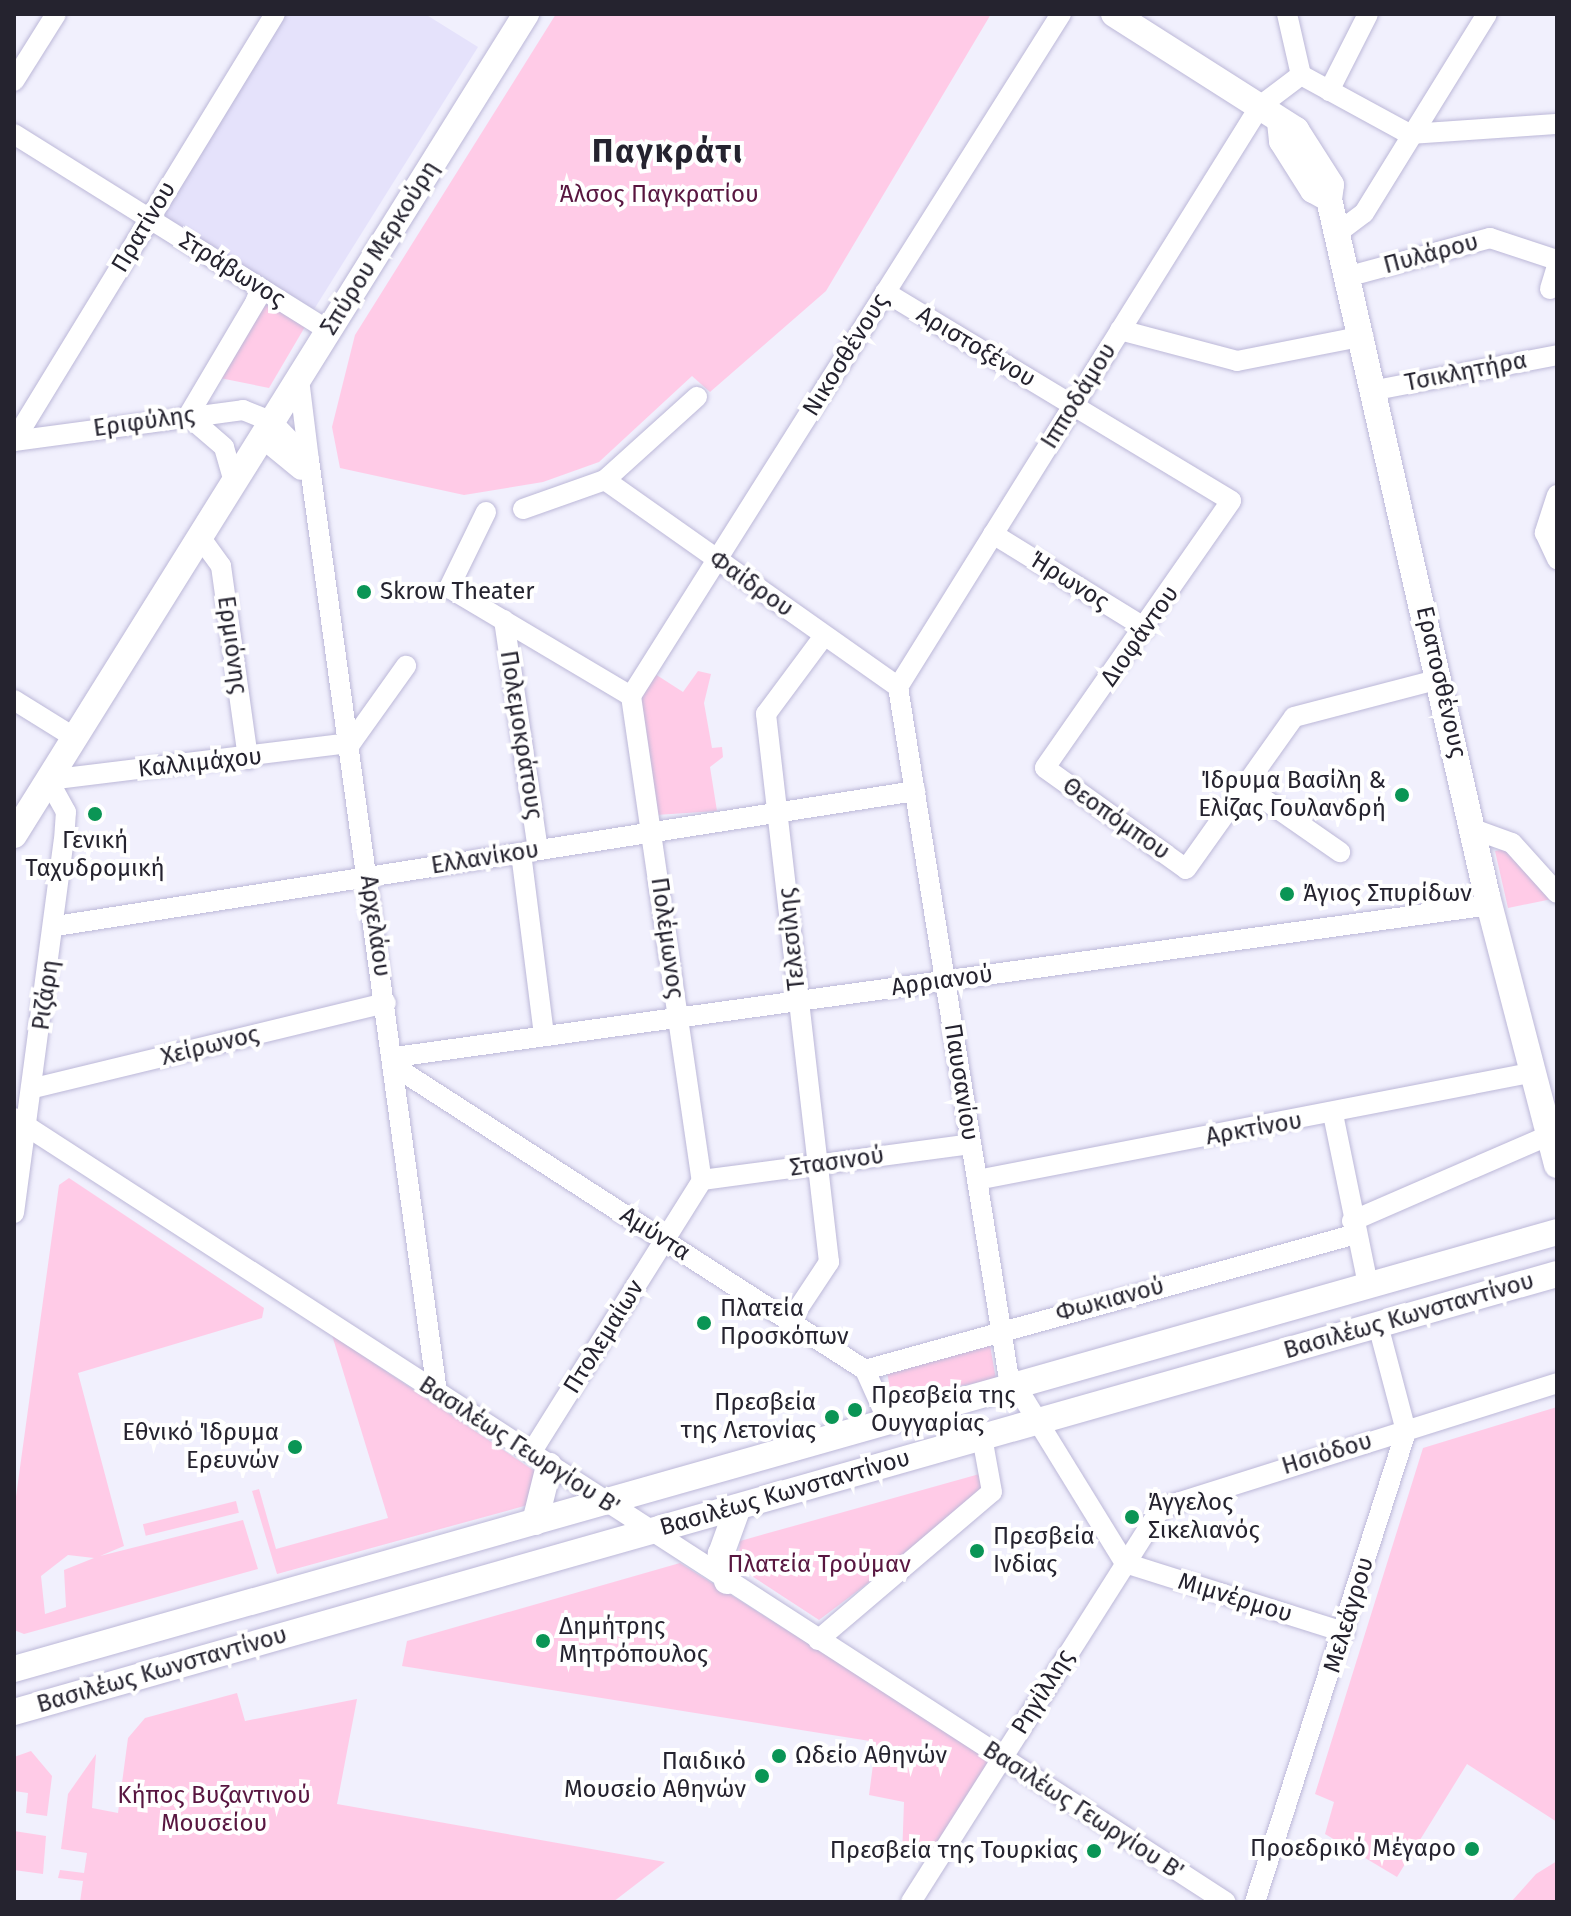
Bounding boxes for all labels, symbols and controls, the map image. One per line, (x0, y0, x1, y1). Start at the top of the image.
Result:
district label: Παγκράτι (592, 132, 744, 170)
street label: Σπύρου Μερκούρη (315, 156, 445, 340)
street label: Πρατίνου (106, 176, 182, 278)
park label: Άλσος Παγκρατίου (559, 181, 759, 209)
street label: Στράβωνος (174, 226, 290, 314)
street label: Πυλάρου (1380, 228, 1482, 280)
street label: Νικοσθένους (797, 288, 895, 422)
street label: Αριστοξένου (911, 300, 1041, 394)
street label: Ιπποδάμου (1035, 338, 1123, 454)
street label: Τσικλητήρα (1403, 346, 1529, 398)
street label: Εριφύλης (91, 401, 197, 443)
street label: Φαίδρου (703, 545, 799, 623)
street label: Ήρωνος (1024, 546, 1114, 616)
place label: Skrow Theater (380, 578, 535, 606)
street label: Διοφάντου (1095, 580, 1185, 692)
marker: Skrow Theater (355, 583, 373, 601)
street label: Ερμιόνης (211, 594, 253, 696)
street label: Ερατοσθένους (1410, 604, 1472, 760)
street label: Πολεμοκράτους (493, 649, 549, 821)
street label: Καλλιμάχου (137, 742, 263, 784)
place label: Ίδρυμα Βασίλη & Ελίζας Γουλανδρή (1198, 767, 1386, 823)
street label: Θεοπόμπου (1057, 772, 1175, 866)
marker: Ίδρυμα Βασίλη & Ελίζας Γουλανδρή (1393, 786, 1411, 804)
marker: Γενική Ταχυδρομική (86, 805, 104, 823)
place label: Γενική Ταχυδρομική (25, 827, 165, 883)
street label: Ελλανίκου (429, 835, 541, 881)
street label: Αρχελάου (354, 873, 396, 979)
street label: Πολέμωνος (644, 875, 690, 1001)
place label: Άγιος Σπυρίδων (1303, 880, 1472, 908)
marker: Άγιος Σπυρίδων (1278, 885, 1296, 903)
street label: Τελεσίλης (772, 886, 812, 992)
street label: Ριζάρη (27, 958, 65, 1032)
street label: Αρριανού (889, 960, 995, 1002)
street label: Χείρωνος (158, 1020, 262, 1072)
street label: Παυσανίου (938, 1021, 984, 1143)
street label: Αρκτίνου (1204, 1106, 1304, 1152)
street label: Στασινού (788, 1141, 886, 1183)
street label: Αμύντα (615, 1201, 695, 1267)
street label: Βασιλέως Κωνσταντίνου (1281, 1266, 1537, 1366)
street label: Φωκιανού (1053, 1272, 1167, 1328)
street label: Πτολεμαίων (558, 1275, 650, 1399)
place label: Πλατεία Προσκόπων (720, 1295, 849, 1351)
marker: Πλατεία Προσκόπων (695, 1314, 713, 1332)
street label: Βασιλέως Γεωργίου Β' (413, 1370, 625, 1522)
place label: Πρεσβεία της Ουγγαρίας (871, 1382, 1015, 1438)
place label: Πρεσβεία της Λετονίας (681, 1389, 816, 1445)
marker: Πρεσβεία της Ουγγαρίας (846, 1401, 864, 1419)
marker: Πρεσβεία της Λετονίας (823, 1408, 841, 1426)
place label: Εθνικό Ίδρυμα Ερευνών (122, 1419, 279, 1475)
street label: Ησιόδου (1278, 1427, 1376, 1481)
marker: Εθνικό Ίδρυμα Ερευνών (286, 1438, 304, 1456)
street label: Βασιλέως Κωνσταντίνου (657, 1443, 913, 1543)
place label: Άγγελος Σικελιανός (1148, 1489, 1260, 1545)
marker: Άγγελος Σικελιανός (1123, 1508, 1141, 1526)
place label: Πρεσβεία Ινδίας (993, 1523, 1095, 1579)
marker: Πρεσβεία Ινδίας (968, 1542, 986, 1560)
park label: Πλατεία Τρούμαν (727, 1551, 911, 1579)
street label: Μελεάγρου (1318, 1554, 1380, 1676)
street label: Μιμνέρμου (1174, 1567, 1296, 1629)
place label: Δημήτρης Μητρόπουλος (559, 1613, 708, 1669)
street label: Βασιλέως Κωνσταντίνου (34, 1620, 290, 1720)
marker: Δημήτρης Μητρόπουλος (534, 1632, 552, 1650)
street label: Ρηγίλλης (1006, 1644, 1080, 1740)
street label: Βασιλέως Γεωργίου Β' (977, 1735, 1189, 1887)
place label: Ωδείο Αθηνών (795, 1742, 947, 1770)
marker: Ωδείο Αθηνών (770, 1747, 788, 1765)
place label: Παιδικό Μουσείο Αθηνών (564, 1748, 746, 1804)
marker: Παιδικό Μουσείο Αθηνών (753, 1767, 771, 1785)
park label: Κήπος Βυζαντινού Μουσείου (117, 1782, 311, 1838)
place label: Προεδρικό Μέγαρο (1250, 1835, 1456, 1863)
place label: Πρεσβεία της Τουρκίας (830, 1837, 1078, 1865)
marker: Προεδρικό Μέγαρο (1463, 1840, 1481, 1858)
marker: Πρεσβεία της Τουρκίας (1085, 1842, 1103, 1860)

